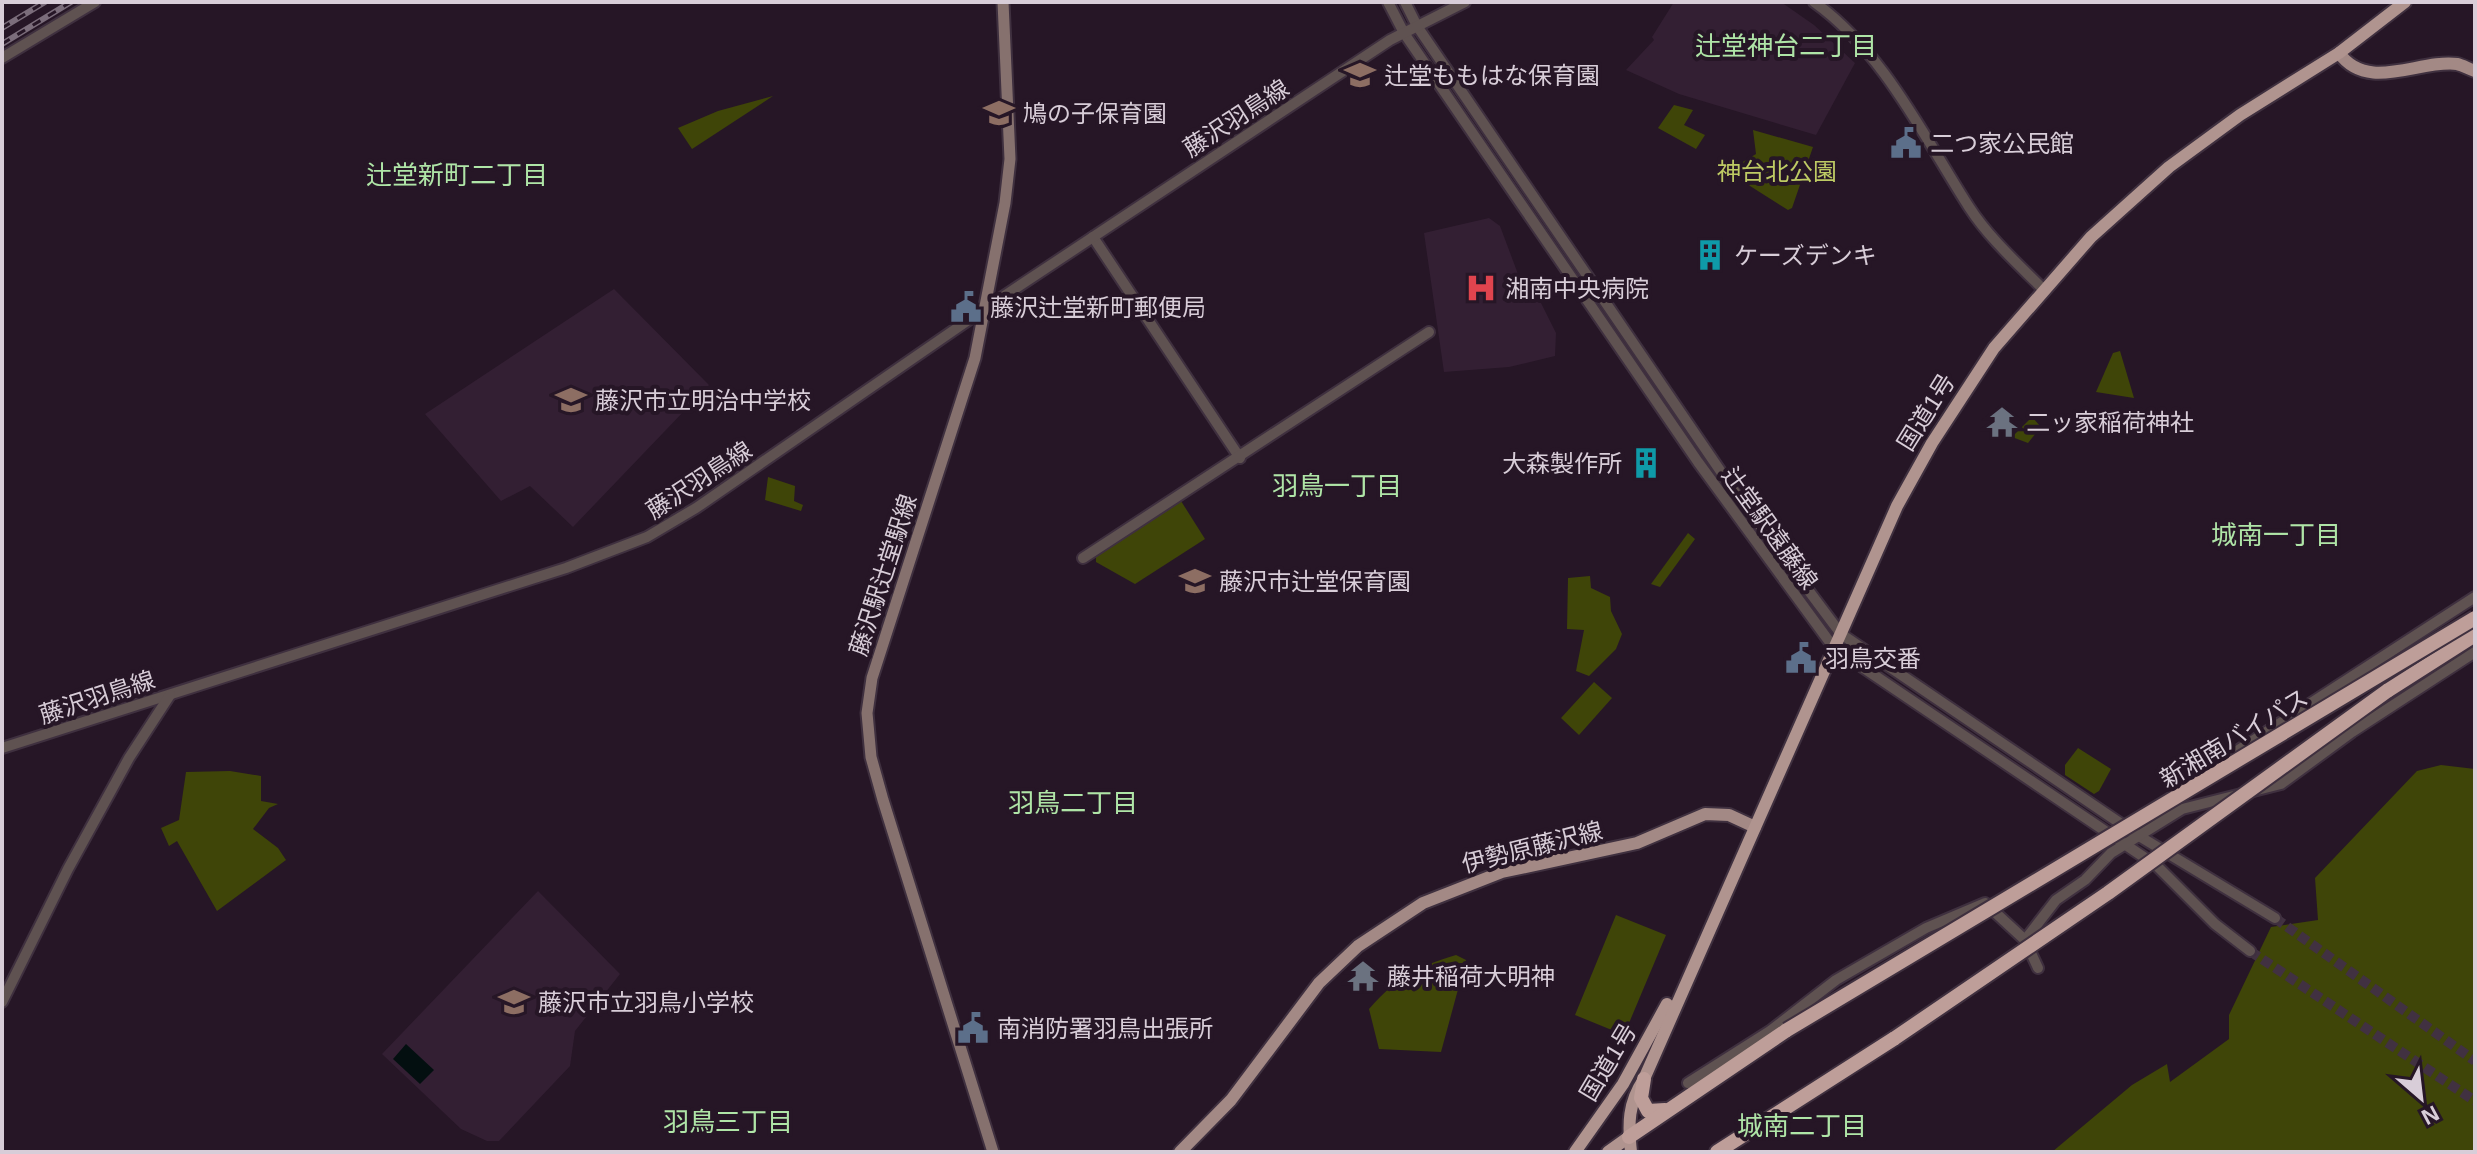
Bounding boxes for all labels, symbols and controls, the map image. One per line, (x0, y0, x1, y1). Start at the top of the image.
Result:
district label: 辻堂神台二丁目 (1695, 31, 1877, 61)
school or university icon: 辻堂ももはな保育園 (1343, 58, 1377, 92)
place label: 辻堂ももはな保育園 (1384, 62, 1600, 89)
street label: 藤沢羽鳥線 (1178, 74, 1294, 162)
school or university icon: 鳩の子保育園 (982, 96, 1016, 130)
place label: 鳩の子保育園 (1023, 100, 1167, 127)
public building icon: 二つ家公民館 (1889, 126, 1923, 160)
place label: 二つ家公民館 (1930, 130, 2074, 157)
park label: 神台北公園 (1717, 158, 1837, 185)
district label: 辻堂新町二丁目 (366, 160, 548, 190)
building icon: ケーズデンキ (1693, 238, 1727, 272)
place label: ケーズデンキ (1734, 242, 1877, 269)
hospital icon: 湘南中央病院 (1464, 271, 1498, 305)
place label: 湘南中央病院 (1505, 275, 1649, 302)
public building icon: 藤沢辻堂新町郵便局 (949, 290, 983, 324)
place label: 藤沢辻堂新町郵便局 (990, 294, 1206, 321)
street label: 国道1号 (1892, 369, 1960, 455)
school or university icon: 藤沢市立明治中学校 (554, 383, 588, 417)
place label: 藤沢市立明治中学校 (595, 387, 811, 414)
temple icon: 二ッ家稲荷神社 (1985, 405, 2019, 439)
place label: 二ッ家稲荷神社 (2026, 409, 2194, 436)
street label: 藤沢羽鳥線 (641, 436, 757, 524)
building icon: 大森製作所 (1629, 446, 1663, 480)
place label: 大森製作所 (1502, 450, 1622, 477)
street label: 辻堂駅遠藤線 (1717, 462, 1823, 594)
district label: 羽鳥一丁目 (1272, 471, 1402, 501)
street label: 藤沢駅辻堂駅線 (844, 491, 922, 659)
district label: 城南一丁目 (2211, 520, 2341, 550)
school or university icon: 藤沢市辻堂保育園 (1178, 564, 1212, 598)
place label: 藤沢市辻堂保育園 (1219, 568, 1411, 595)
public building icon: 羽鳥交番 (1784, 641, 1818, 675)
place label: 羽鳥交番 (1825, 645, 1921, 672)
street label: 藤沢羽鳥線 (36, 666, 158, 728)
street label: 新湘南バイパス (2155, 683, 2313, 793)
district label: 羽鳥二丁目 (1008, 788, 1138, 818)
street label: 伊勢原藤沢線 (1459, 816, 1605, 878)
temple icon: 藤井稲荷大明神 (1346, 959, 1380, 993)
place label: 藤井稲荷大明神 (1387, 963, 1555, 990)
school or university icon: 藤沢市立羽鳥小学校 (497, 985, 531, 1019)
place label: 藤沢市立羽鳥小学校 (538, 989, 754, 1016)
public building icon: 南消防署羽鳥出張所 (956, 1011, 990, 1045)
place label: 南消防署羽鳥出張所 (997, 1015, 1213, 1042)
street label: 国道1号 (1574, 1018, 1642, 1106)
north arrow (2381, 1058, 2461, 1138)
text: N (2417, 1100, 2443, 1130)
district label: 羽鳥三丁目 (663, 1107, 793, 1137)
district label: 城南二丁目 (1737, 1111, 1867, 1141)

